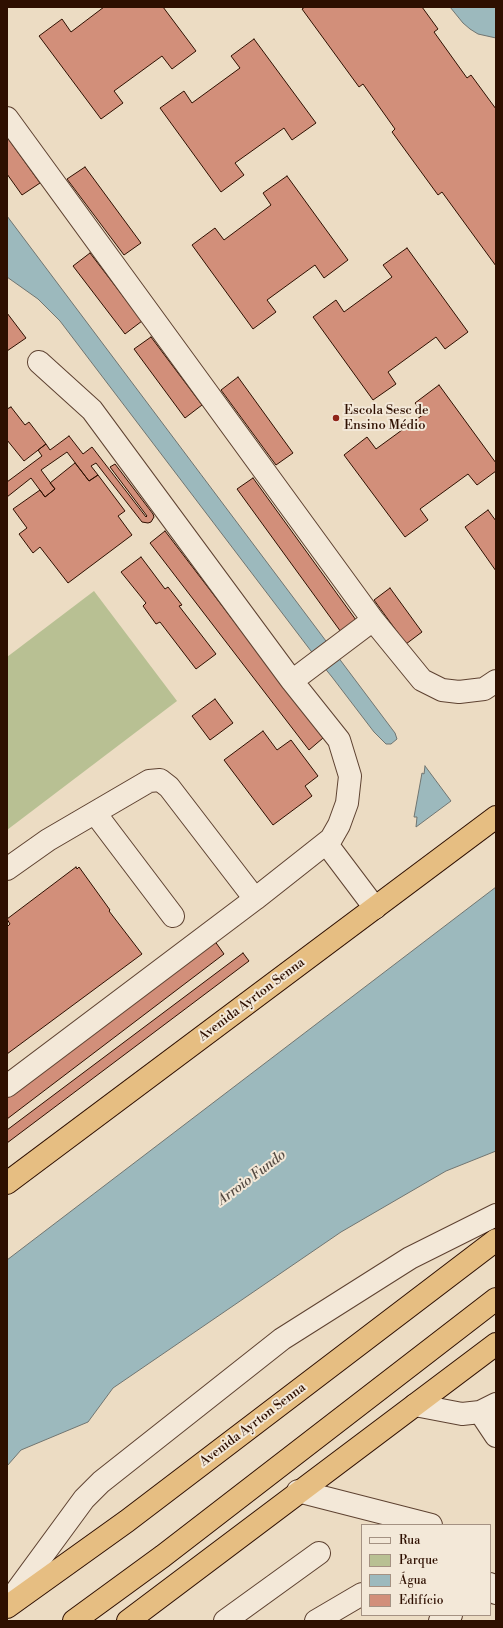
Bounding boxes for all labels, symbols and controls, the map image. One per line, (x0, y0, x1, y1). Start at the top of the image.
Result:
place label: Escola Sesc de Ensino Médio (344, 403, 429, 434)
marker: Escola Sesc de Ensino Médio (331, 413, 341, 423)
street label: Avenida Ayrton Senna (196, 955, 308, 1045)
water label: Arroio Fundo (215, 1147, 289, 1209)
street label: Avenida Ayrton Senna (197, 1380, 309, 1470)
legend (361, 1524, 491, 1616)
text: Rua (399, 1533, 420, 1548)
text: Parque (399, 1553, 438, 1568)
text: Água (399, 1573, 427, 1588)
text: Edifício (399, 1593, 443, 1608)

